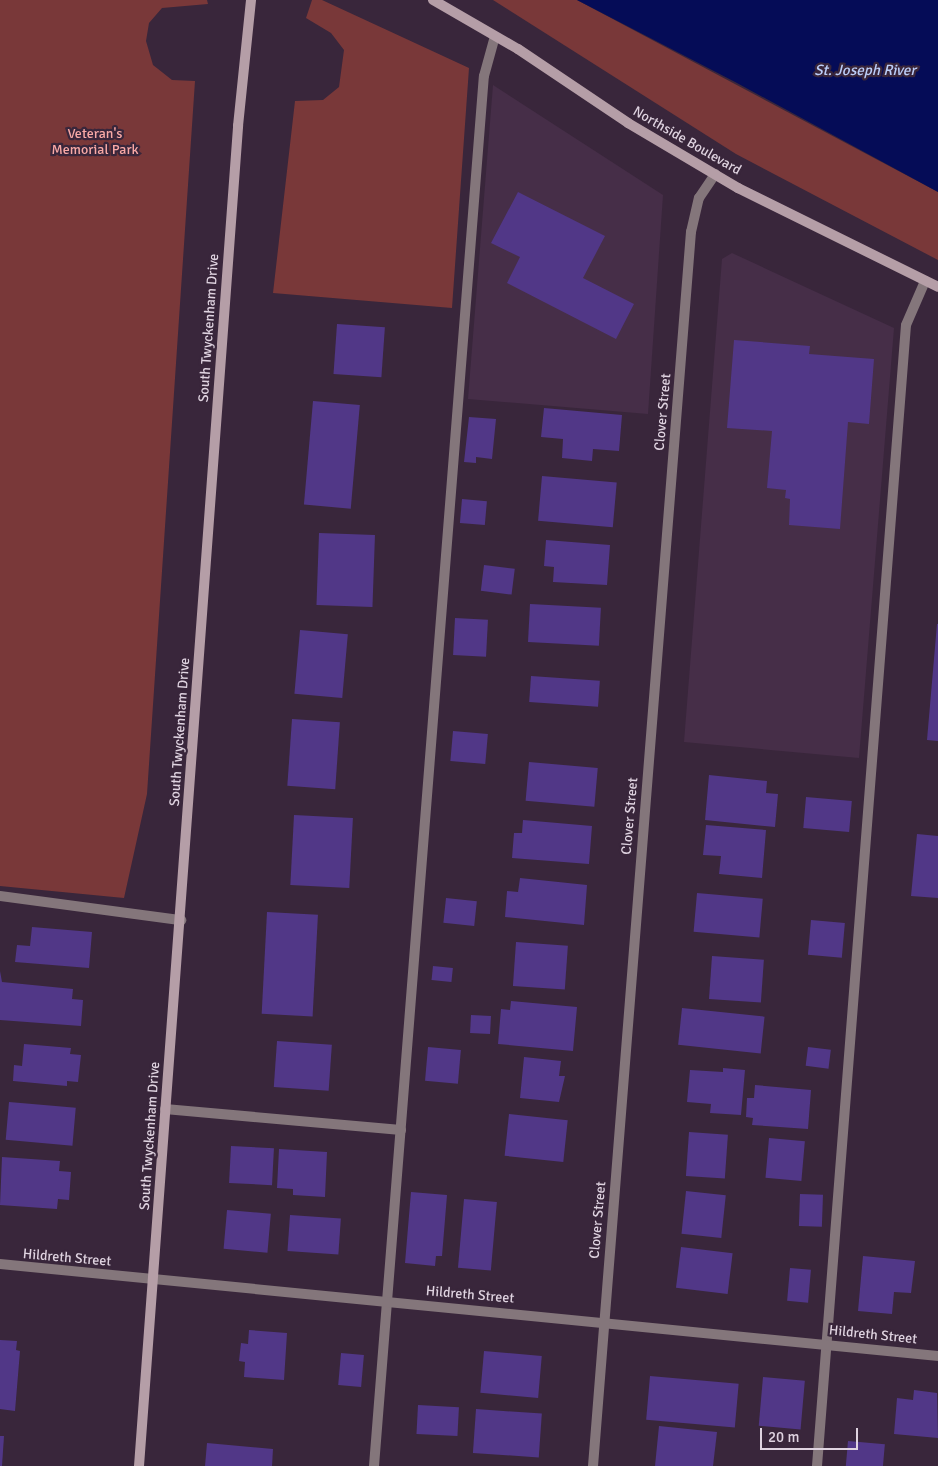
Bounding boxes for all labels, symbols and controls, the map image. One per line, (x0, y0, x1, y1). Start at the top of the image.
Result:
water label: St. Joseph River (814, 62, 916, 80)
street label: Northside Boulevard (630, 103, 744, 179)
park label: Veteran's Memorial Park (51, 126, 139, 158)
street label: South Twyckenham Drive (195, 253, 223, 403)
street label: Clover Street (651, 373, 675, 451)
street label: South Twyckenham Drive (166, 657, 194, 807)
street label: Clover Street (618, 777, 642, 855)
street label: South Twyckenham Drive (136, 1061, 164, 1211)
street label: Clover Street (586, 1181, 610, 1259)
street label: Hildreth Street (22, 1246, 112, 1270)
street label: Hildreth Street (425, 1283, 515, 1307)
street label: Hildreth Street (828, 1322, 918, 1348)
scale bar (763, 1418, 860, 1450)
text: 20 m (768, 1428, 799, 1446)

